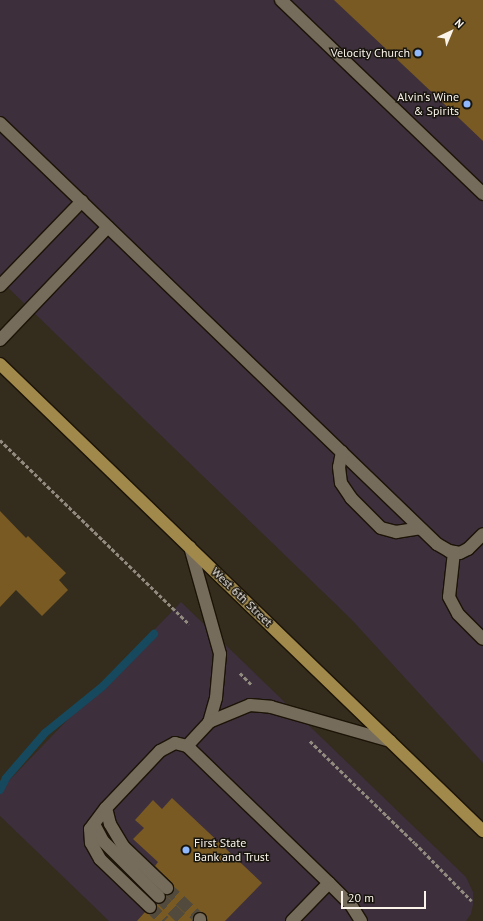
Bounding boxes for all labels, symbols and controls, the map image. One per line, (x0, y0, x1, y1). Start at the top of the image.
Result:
north arrow (431, 12, 471, 52)
text: N (452, 16, 467, 31)
place label: Velocity Church (330, 46, 410, 60)
marker: Velocity Church (413, 48, 423, 58)
place label: Alvin's Wine & Spirits (397, 90, 459, 118)
marker: Alvin's Wine & Spirits (462, 99, 472, 109)
street label: West 6th Street (209, 564, 275, 630)
place label: First State Bank and Trust (194, 836, 270, 864)
marker: First State Bank and Trust (181, 845, 191, 855)
scale bar (343, 883, 428, 909)
text: 20 m (348, 890, 374, 905)

